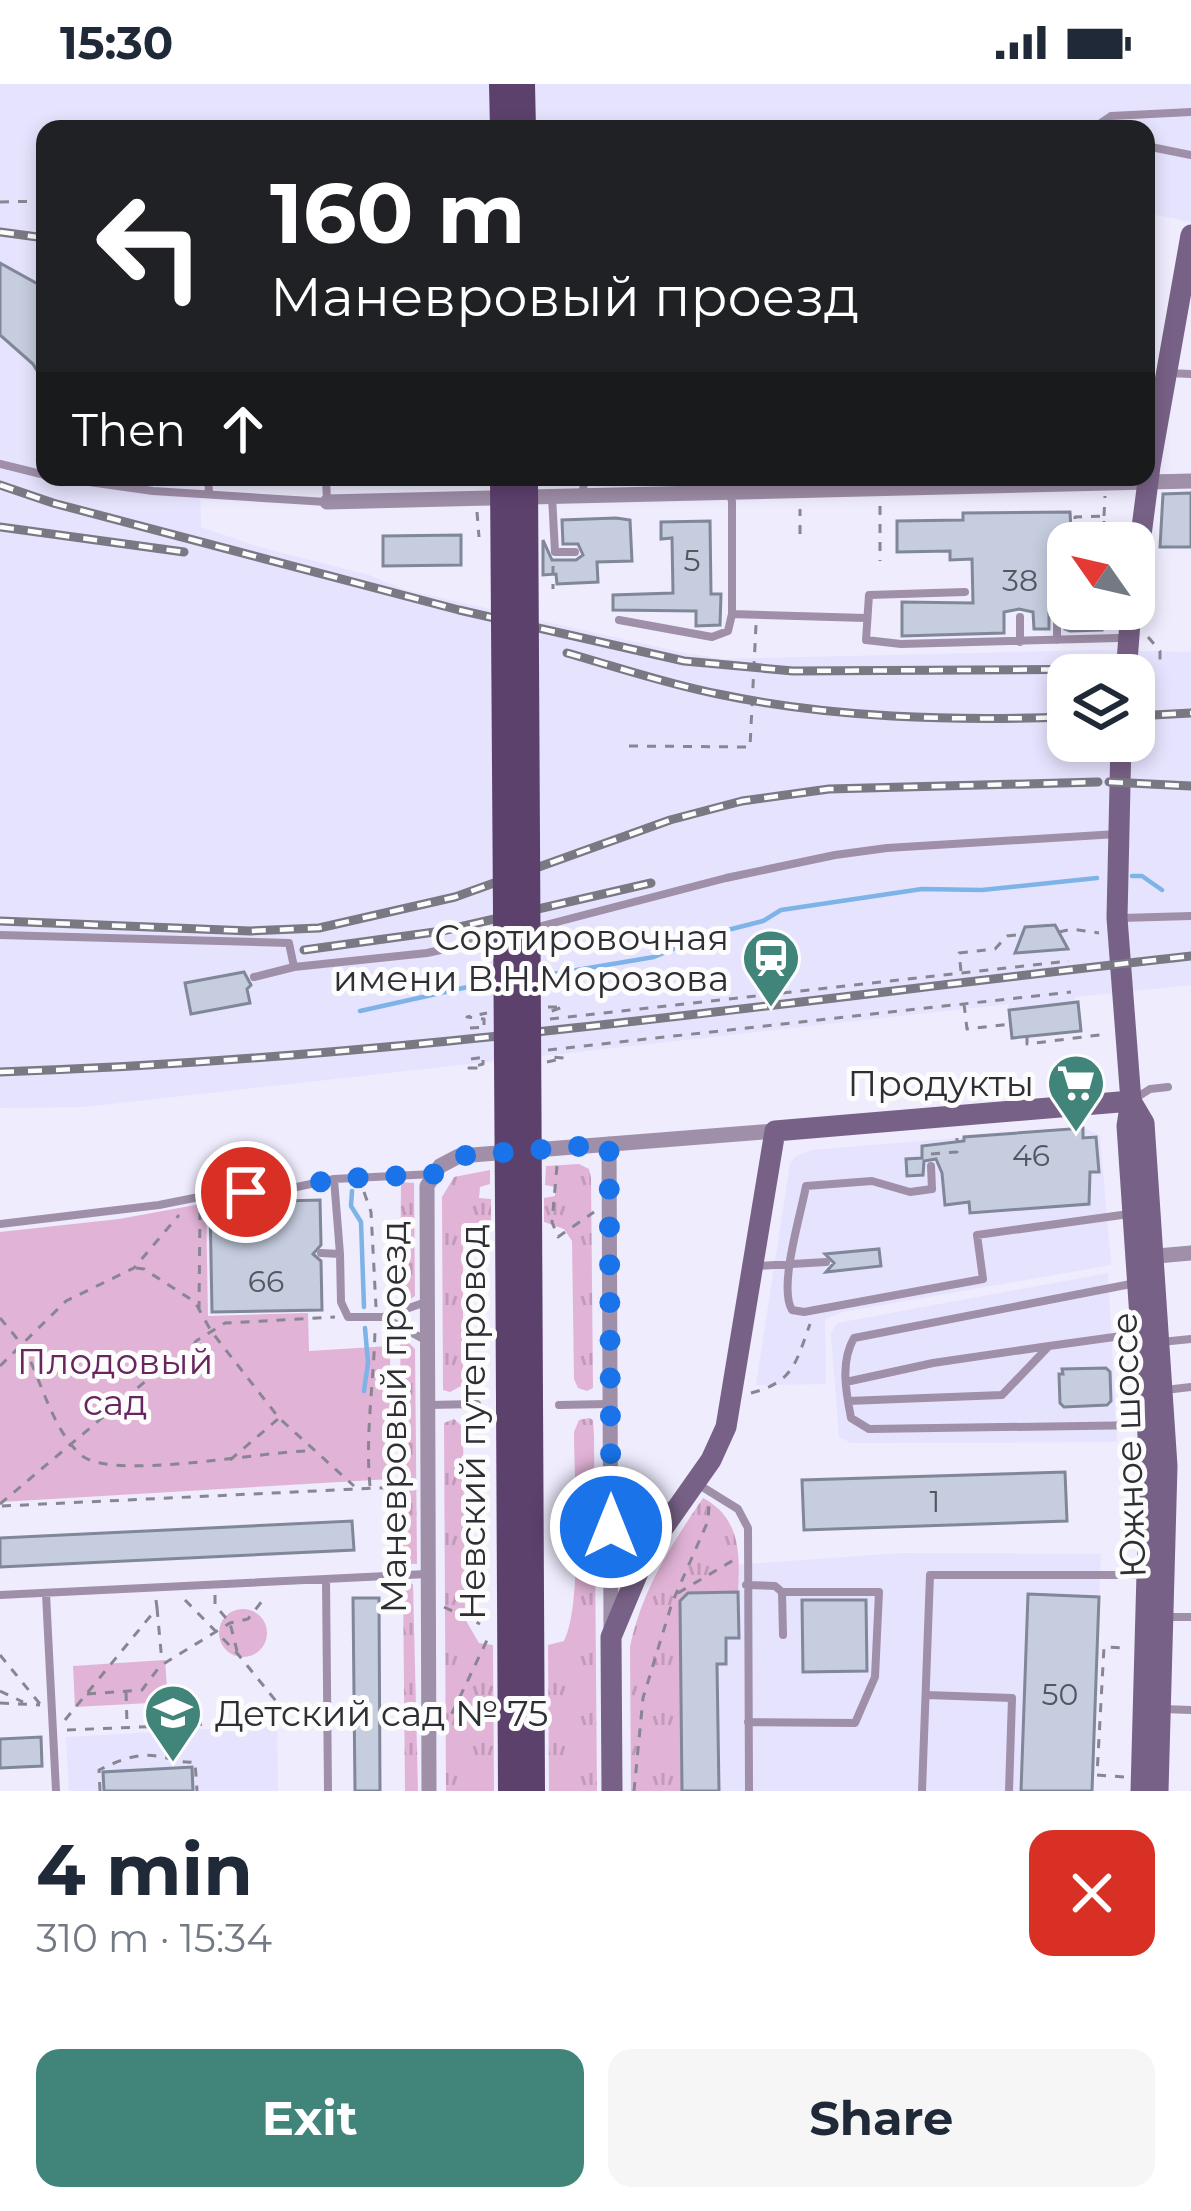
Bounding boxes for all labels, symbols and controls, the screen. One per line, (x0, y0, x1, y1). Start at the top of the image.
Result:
text: 15:30 (60, 15, 173, 70)
text: 160 m (270, 162, 525, 264)
icon: left (72, 168, 228, 324)
text: Маневровый проезд (270, 264, 859, 330)
icon: ahead (210, 396, 276, 462)
text: Then (72, 402, 186, 457)
north arrow (1047, 522, 1155, 630)
map controls (1047, 522, 1155, 762)
house number: 5 (684, 542, 700, 579)
house number: 38 (1002, 562, 1038, 599)
button: layers (1047, 654, 1155, 762)
place label: Сортировочная имени В.Н.Морозова (333, 915, 729, 1000)
station icon: Сортировочная имени В.Н.Морозова (740, 927, 802, 1009)
supermarket icon: Продукты (1045, 1052, 1107, 1134)
place label: Продукты (847, 1061, 1034, 1105)
house number: 46 (1012, 1137, 1050, 1174)
pin (195, 1141, 297, 1243)
icon: arrive (213, 1159, 279, 1225)
street label: Маневровый проезд (371, 1221, 415, 1613)
street label: Невский путепровод (450, 1224, 494, 1620)
house number: 66 (248, 1263, 284, 1300)
street label: Южное шоссе (1101, 1311, 1155, 1579)
park label: Плодовый сад (17, 1339, 213, 1424)
position arrow (548, 1464, 674, 1590)
house number: 1 (930, 1483, 940, 1520)
house number: 50 (1042, 1676, 1078, 1713)
school or university icon: Детский сад № 75 (142, 1682, 204, 1764)
place label: Детский сад № 75 (215, 1691, 548, 1735)
text: 4 min (36, 1825, 253, 1913)
button: close (1029, 1830, 1155, 1956)
text: 310 m · 15:34 (36, 1914, 272, 1962)
button: Exit (36, 2049, 584, 2187)
button: Share (608, 2049, 1155, 2187)

